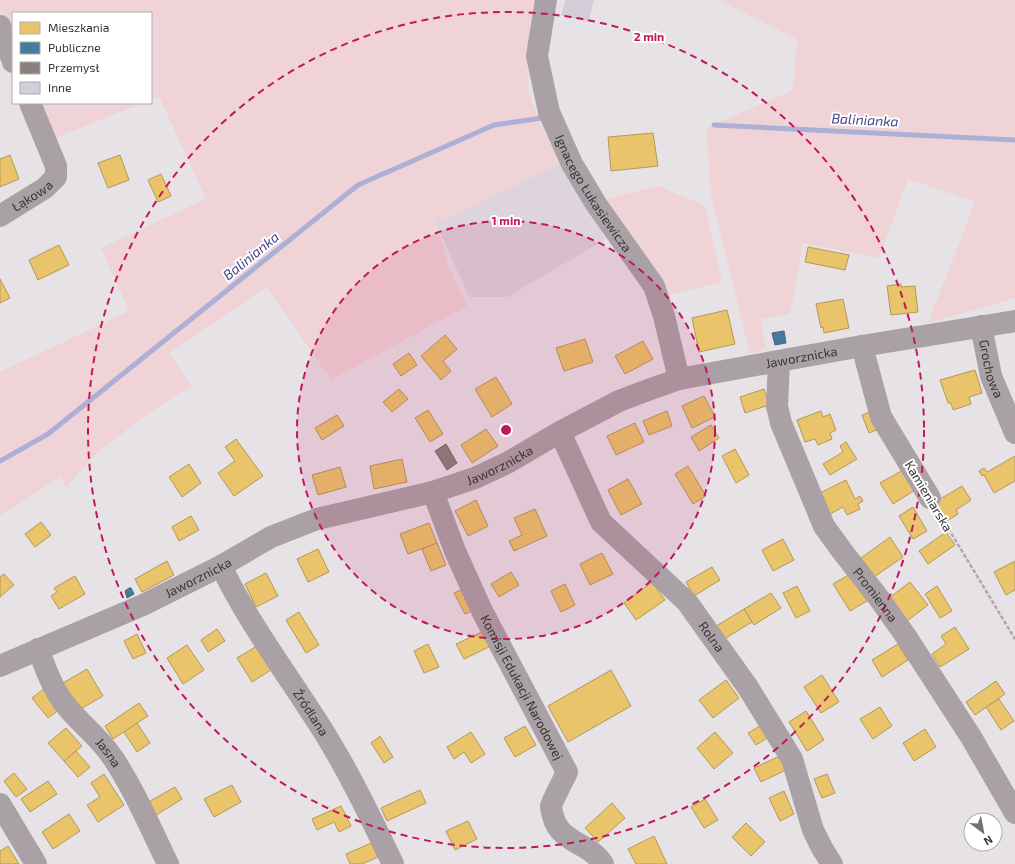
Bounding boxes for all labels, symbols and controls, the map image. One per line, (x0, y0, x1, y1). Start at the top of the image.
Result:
legend (12, 12, 152, 104)
text: Mieszkania (48, 20, 109, 34)
text: 2 min (634, 29, 664, 43)
text: Publiczne (48, 40, 101, 54)
text: Przemysł (48, 60, 99, 74)
text: Inne (48, 80, 72, 94)
water label: Balinianka (831, 109, 899, 130)
street label: Ignacego Łukasiewicza (552, 132, 635, 255)
street label: Łąkowa (9, 177, 56, 215)
text: 1 min (492, 213, 520, 227)
water label: Balinianka (219, 228, 282, 283)
street label: Grochowa (976, 338, 1007, 400)
street label: Jaworznicka (764, 343, 839, 371)
centre of rings (499, 423, 513, 437)
street label: Jaworznicka (464, 442, 536, 488)
street label: Kamieniarska (902, 458, 956, 534)
street label: Jaworznicka (162, 554, 234, 601)
street label: Promienna (850, 564, 901, 625)
street label: Komisji Edukacji Narodowej (477, 612, 567, 762)
street label: Rolna (695, 618, 728, 655)
street label: Źródlana (290, 685, 332, 739)
street label: Jasna (93, 734, 125, 770)
north arrow (963, 812, 1003, 852)
text: N (982, 833, 995, 849)

